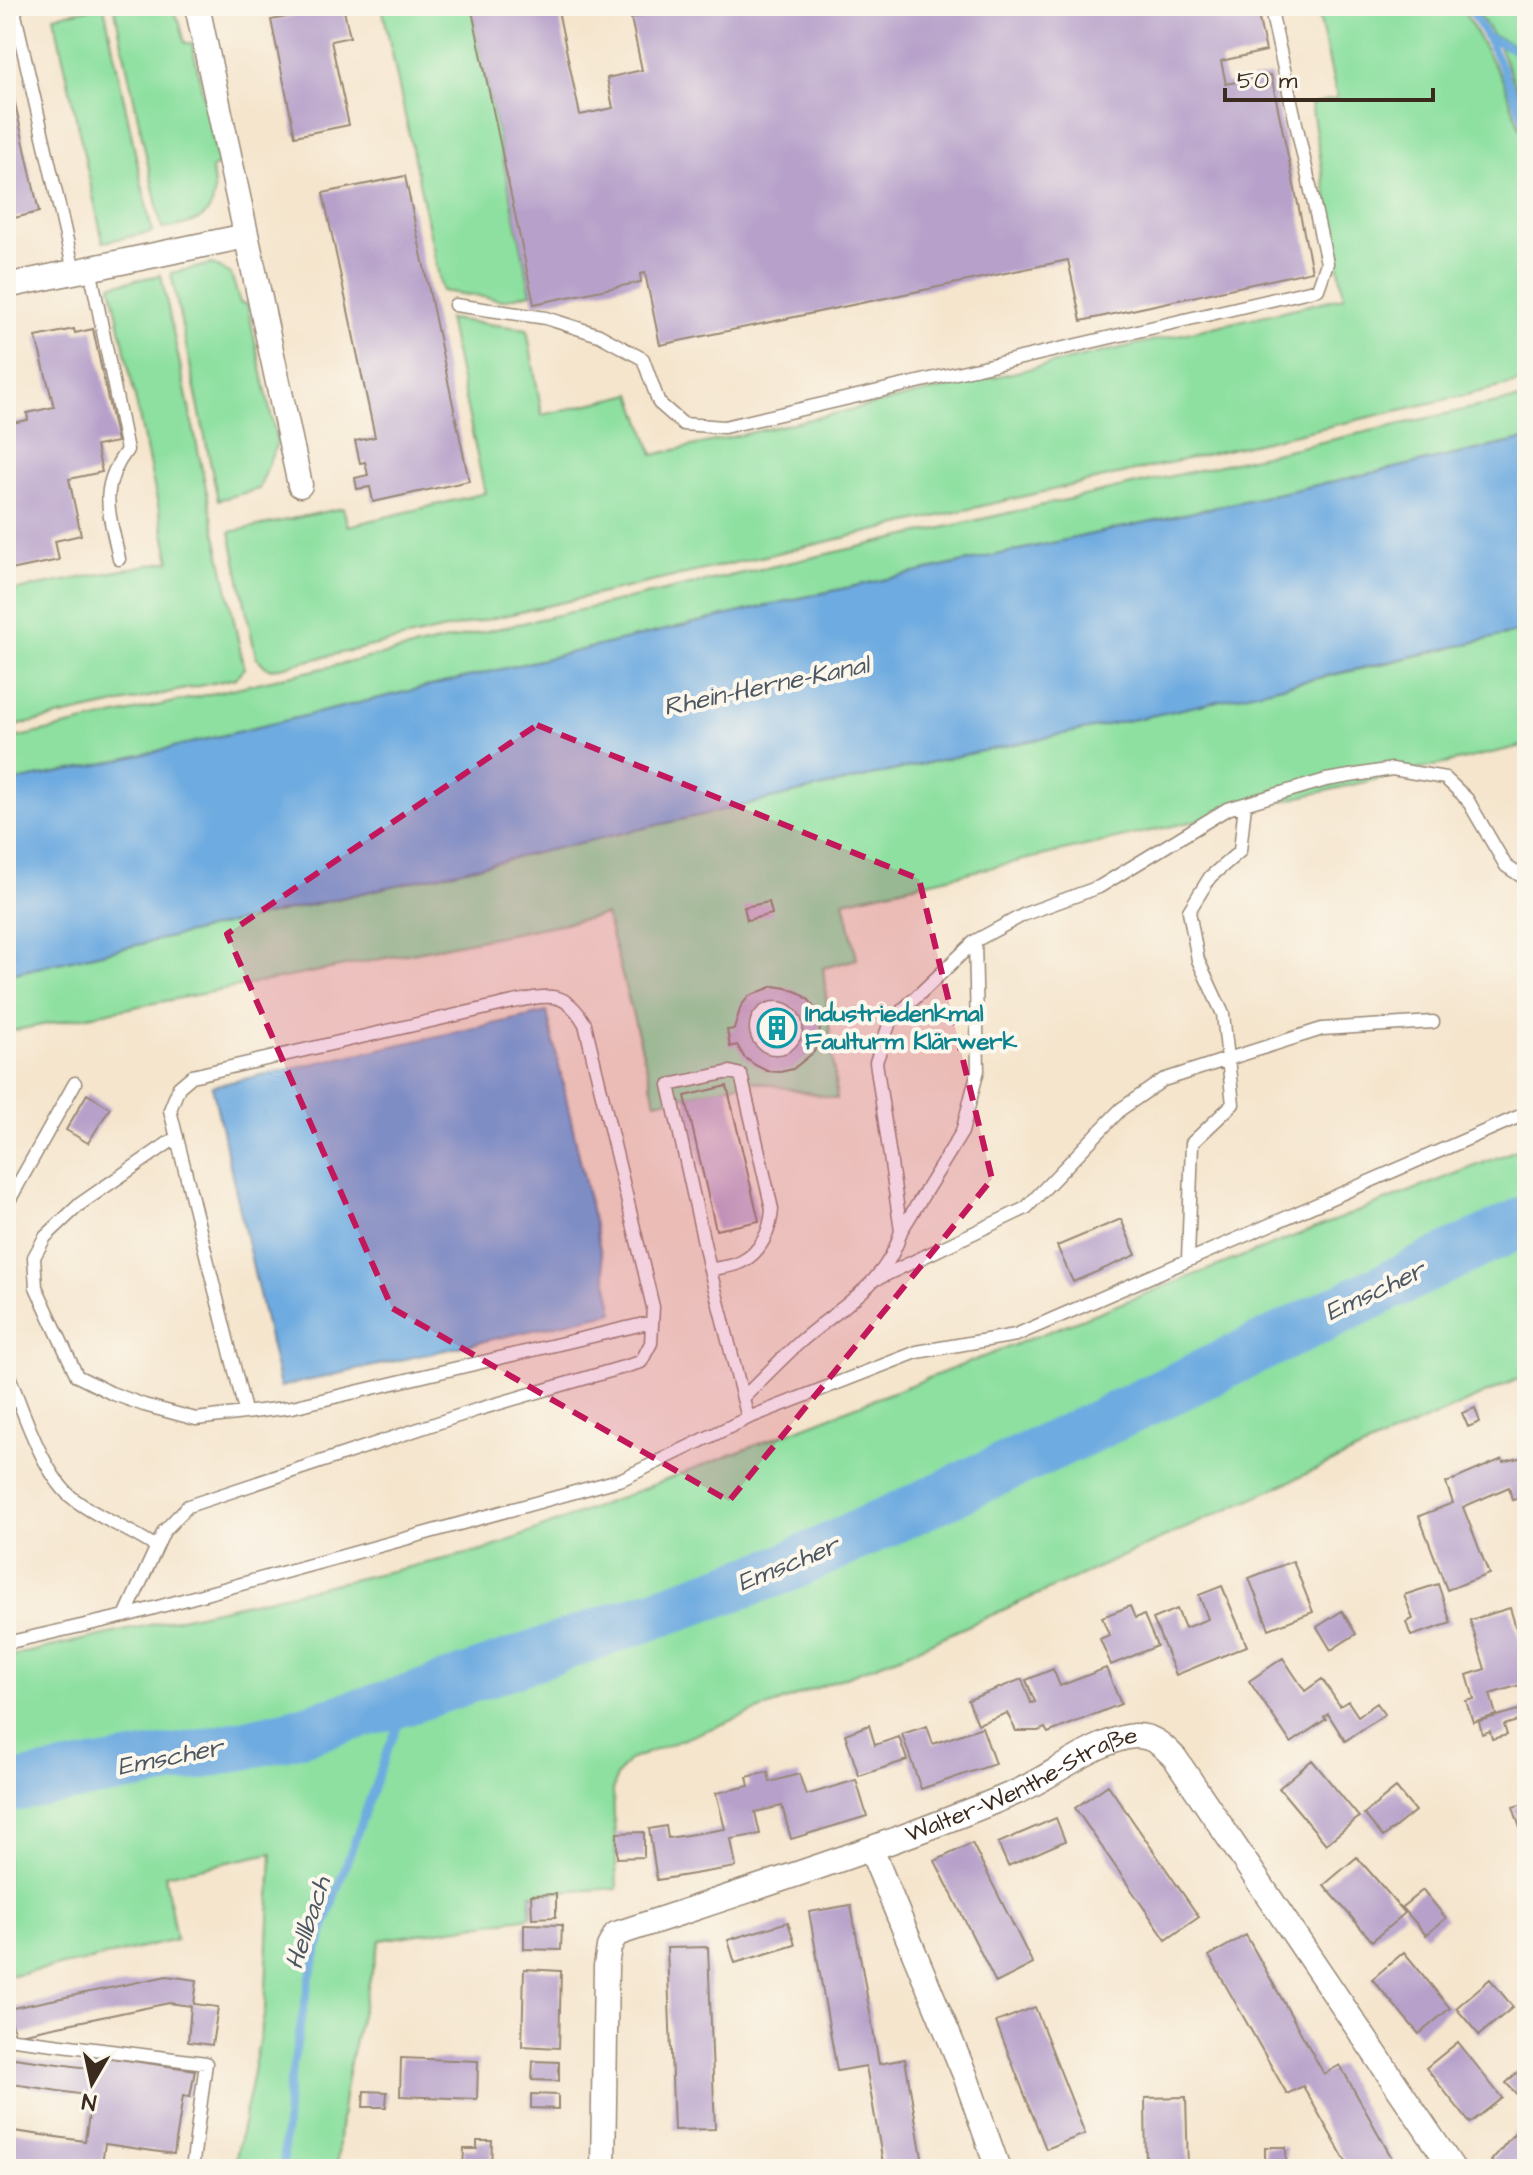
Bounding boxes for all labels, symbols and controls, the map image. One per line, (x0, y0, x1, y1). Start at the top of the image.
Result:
scale bar (1225, 52, 1433, 102)
text: 50 m (1237, 64, 1298, 98)
water label: Rhein-Herne-Kanal (660, 646, 875, 725)
place label: Industriedenkmal Faulturm Klärwerk (805, 997, 1018, 1059)
building icon: Industriedenkmal Faulturm Klärwerk (756, 1007, 798, 1049)
water label: Emscher (1319, 1251, 1433, 1330)
water label: Emscher (732, 1526, 847, 1601)
street label: Walter-Wenthe-Straße (901, 1719, 1140, 1851)
water label: Emscher (114, 1729, 228, 1785)
water label: Hellbach (276, 1871, 340, 1974)
north arrow (52, 2043, 132, 2123)
text: N (80, 2085, 98, 2118)

